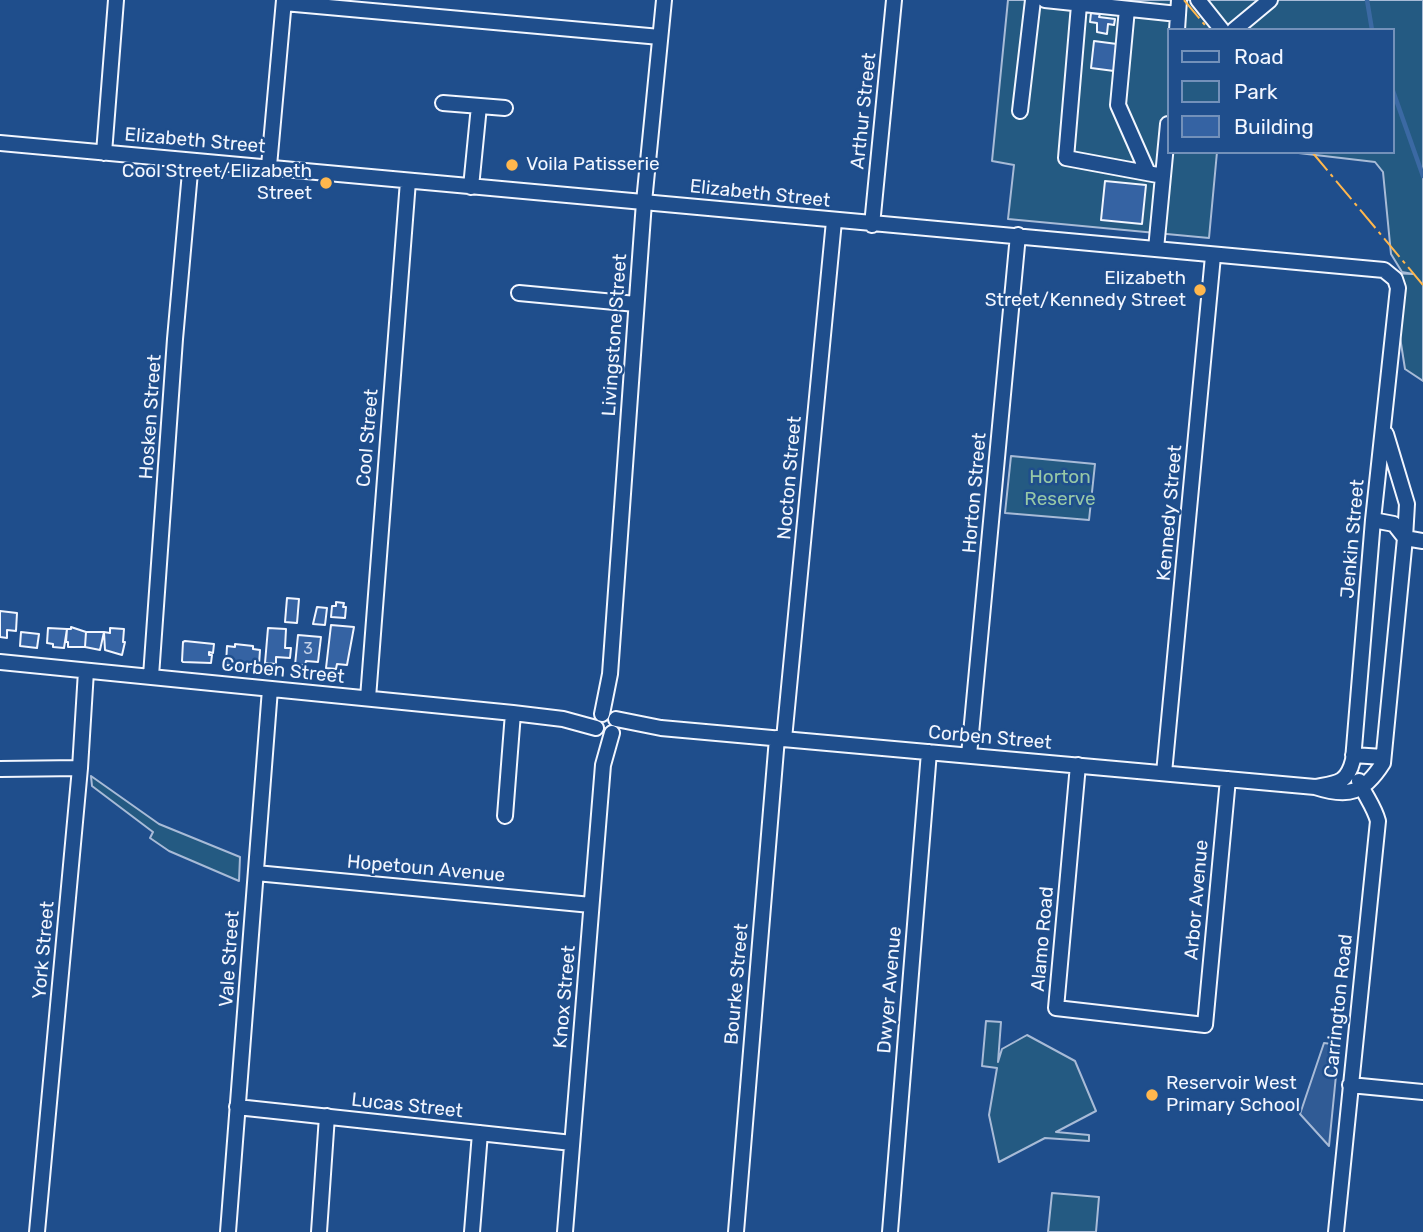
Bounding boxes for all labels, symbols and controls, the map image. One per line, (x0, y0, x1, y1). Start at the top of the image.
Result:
legend (1168, 28, 1395, 154)
text: Road (1234, 44, 1284, 69)
street label: Arthur Street (847, 52, 881, 170)
text: Park (1234, 79, 1278, 104)
text: Building (1234, 114, 1314, 139)
street label: Elizabeth Street (124, 123, 266, 159)
place label: Voila Patisserie (526, 154, 660, 176)
marker: Voila Patisserie (504, 157, 520, 173)
place label: Cool Street/Elizabeth Street (122, 161, 312, 205)
marker: Cool Street/Elizabeth Street (318, 175, 334, 191)
street label: Elizabeth Street (689, 175, 831, 213)
street label: Livingstone Street (598, 253, 632, 417)
place label: Elizabeth Street/Kennedy Street (985, 268, 1186, 312)
marker: Elizabeth Street/Kennedy Street (1192, 282, 1208, 298)
street label: Hosken Street (135, 354, 167, 480)
street label: Cool Street (352, 388, 384, 488)
street label: Nocton Street (773, 415, 807, 541)
street label: Horton Street (958, 432, 992, 554)
street label: Kennedy Street (1153, 444, 1187, 582)
park label: Horton Reserve (1024, 467, 1096, 511)
street label: Jenkin Street (1336, 478, 1370, 600)
house number: 3 (303, 639, 313, 659)
street label: Corben Street (220, 653, 346, 689)
street label: Corben Street (927, 721, 1053, 755)
street label: Arbor Avenue (1180, 839, 1214, 961)
street label: Hopetoun Avenue (346, 851, 506, 887)
street label: Alamo Road (1027, 886, 1059, 992)
street label: York Street (28, 900, 60, 1000)
street label: Vale Street (215, 910, 245, 1008)
street label: Bourke Street (720, 922, 754, 1046)
street label: Dwyer Avenue (873, 925, 907, 1055)
street label: Carrington Road (1320, 933, 1358, 1079)
street label: Knox Street (549, 944, 581, 1050)
place label: Reservoir West Primary School (1166, 1073, 1300, 1117)
marker: Reservoir West Primary School (1144, 1087, 1160, 1103)
street label: Lucas Street (350, 1089, 464, 1123)

